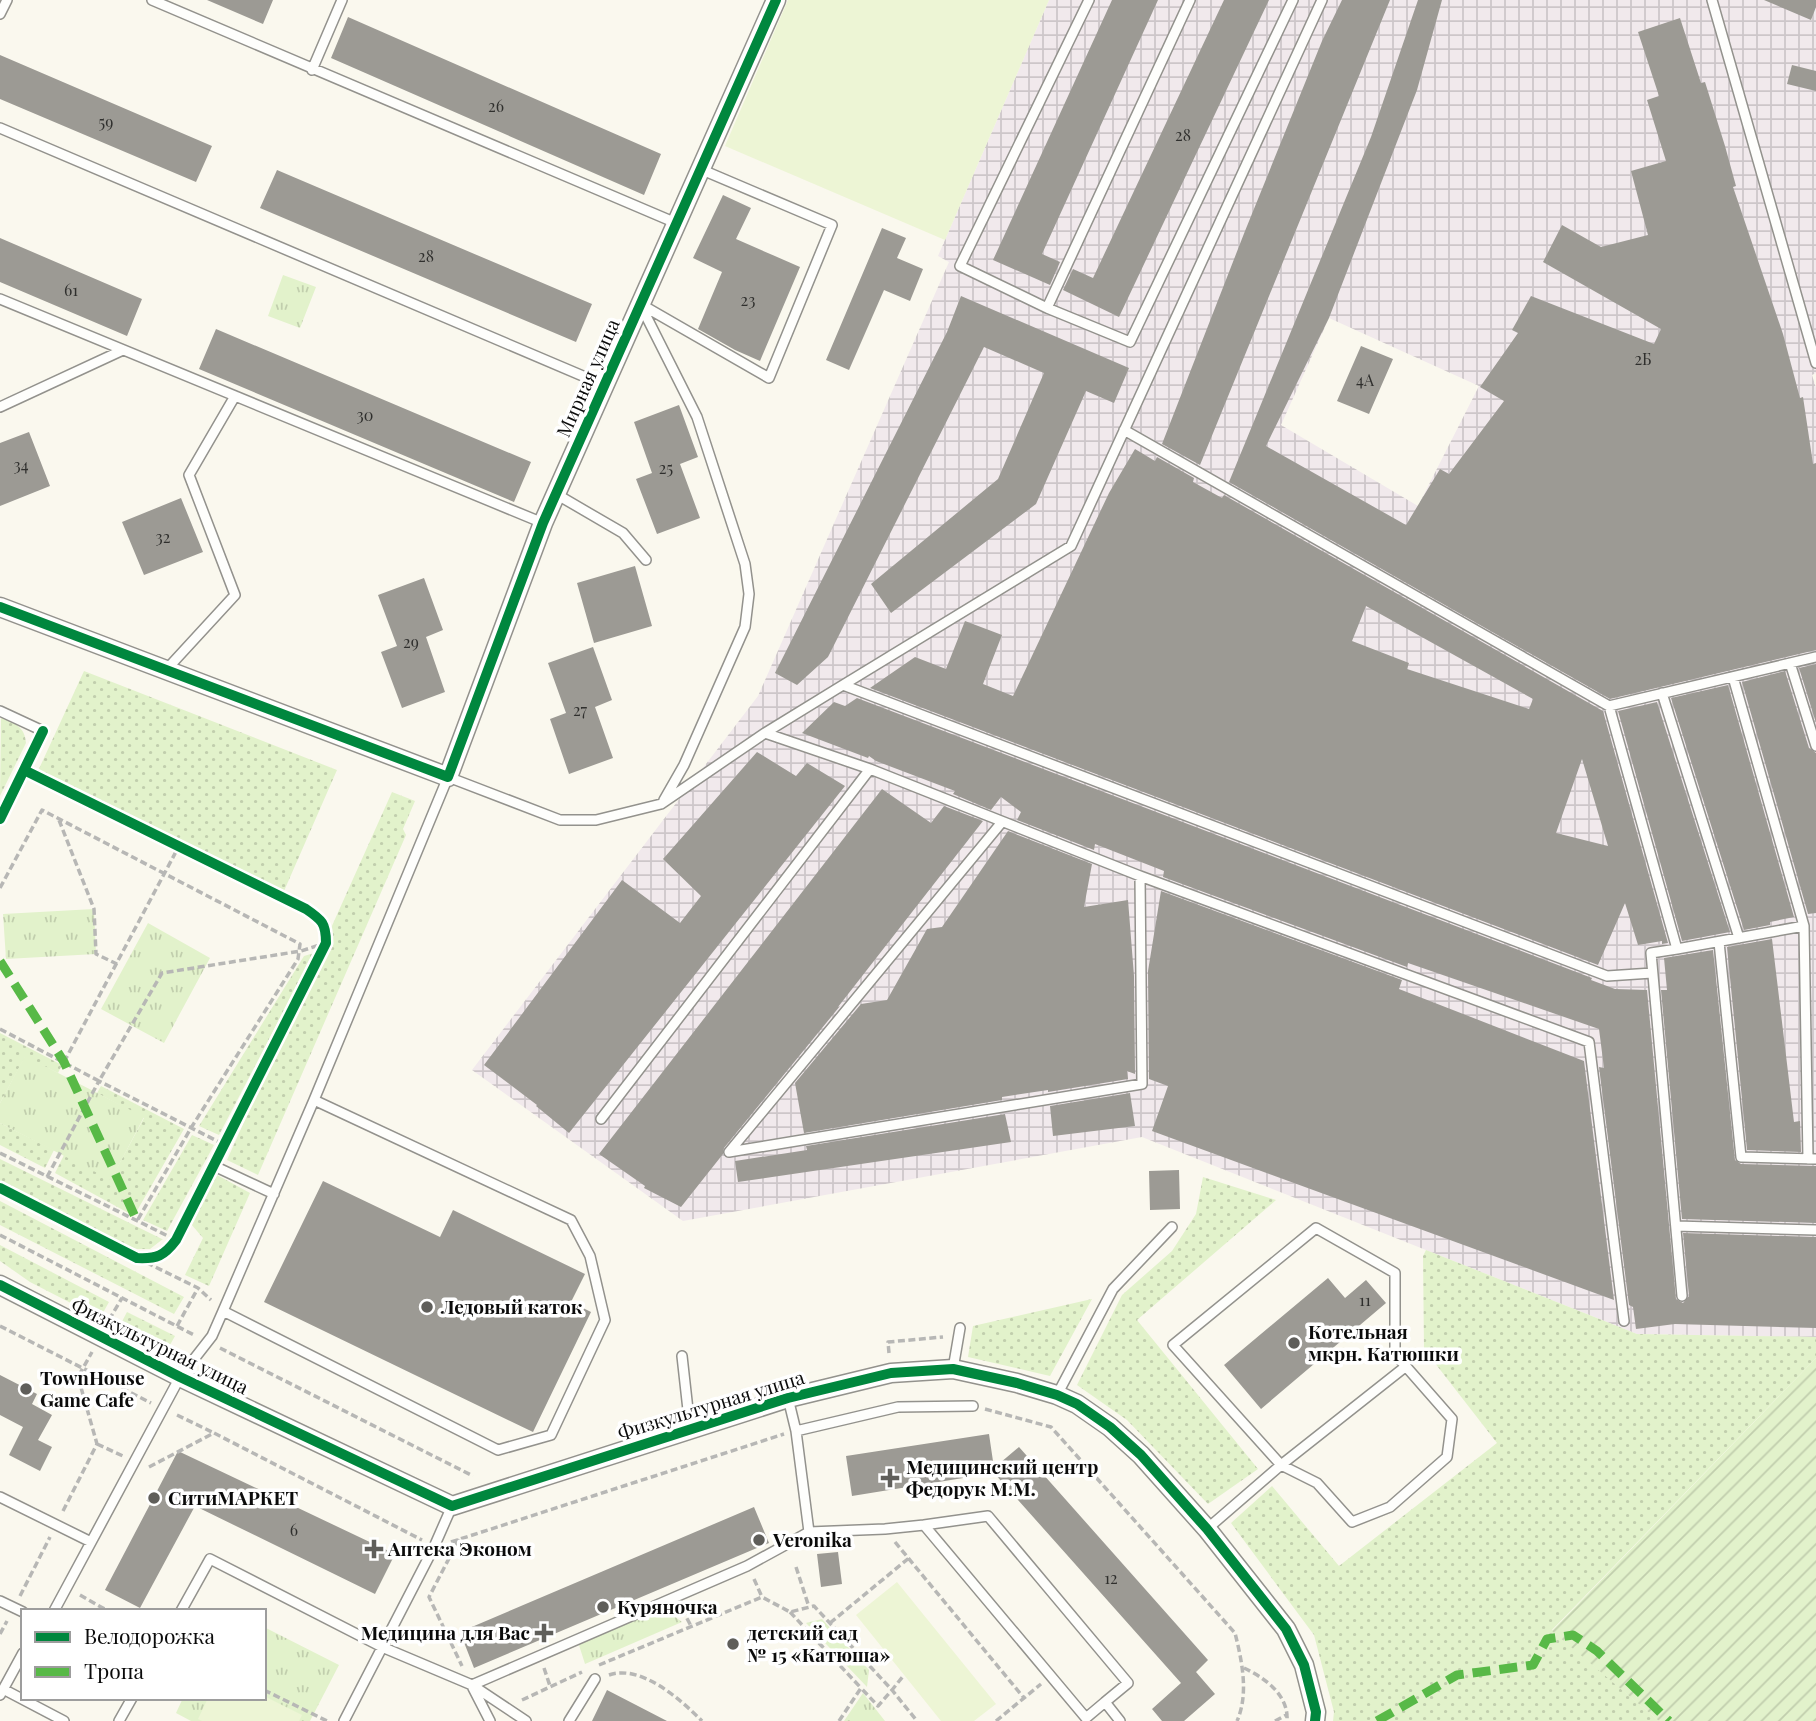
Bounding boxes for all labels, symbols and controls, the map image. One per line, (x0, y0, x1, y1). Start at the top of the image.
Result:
house number: 26 (488, 95, 504, 116)
house number: 59 (99, 111, 113, 132)
house number: 28 (1175, 124, 1191, 145)
house number: 28 (418, 245, 434, 266)
house number: 61 (64, 279, 78, 300)
house number: 23 (741, 289, 755, 310)
street label: Мирная улица (549, 314, 625, 441)
house number: 2Б (1634, 348, 1652, 369)
house number: 4А (1356, 369, 1375, 390)
house number: 30 (357, 404, 373, 425)
house number: 34 (13, 454, 29, 475)
house number: 25 (659, 457, 673, 478)
house number: 32 (156, 526, 170, 547)
house number: 29 (403, 631, 419, 652)
house number: 27 (573, 699, 588, 720)
house number: 11 (1359, 1289, 1371, 1310)
street label: Физкультурная улица (68, 1291, 254, 1400)
place label: Ледовый каток (440, 1293, 583, 1319)
marker: Ледовый каток (419, 1299, 435, 1315)
place label: Котельная мкрн. Катюшки (1308, 1318, 1459, 1366)
marker: Котельная мкрн. Катюшки (1286, 1335, 1302, 1351)
street label: Физкультурная улица (614, 1363, 808, 1445)
place label: TownHouse Game Cafe (40, 1364, 144, 1412)
marker: TownHouse Game Cafe (18, 1381, 34, 1397)
place label: Медицинский центр Федорук М.М. (906, 1453, 1098, 1501)
marker: Медицинский центр Федорук М.М. (880, 1468, 900, 1488)
place label: СитиМАРКЕТ (168, 1484, 298, 1510)
marker: СитиМАРКЕТ (146, 1490, 162, 1506)
house number: 6 (290, 1519, 298, 1540)
place label: Veronika (772, 1526, 852, 1552)
marker: Veronika (751, 1532, 767, 1548)
place label: Аптека Эконом (387, 1535, 532, 1561)
marker: Аптека Эконом (366, 1541, 382, 1557)
house number: 12 (1104, 1567, 1118, 1588)
place label: Куряночка (617, 1593, 718, 1619)
marker: Куряночка (595, 1599, 611, 1615)
legend (21, 1609, 266, 1700)
place label: Медицина для Вас (361, 1619, 530, 1645)
place label: детский сад № 15 «Катюша» (747, 1619, 890, 1667)
text: Велодорожка (84, 1621, 215, 1649)
marker: Медицина для Вас (536, 1625, 552, 1641)
marker: детский сад № 15 «Катюша» (725, 1636, 741, 1652)
text: Тропа (84, 1656, 145, 1684)

